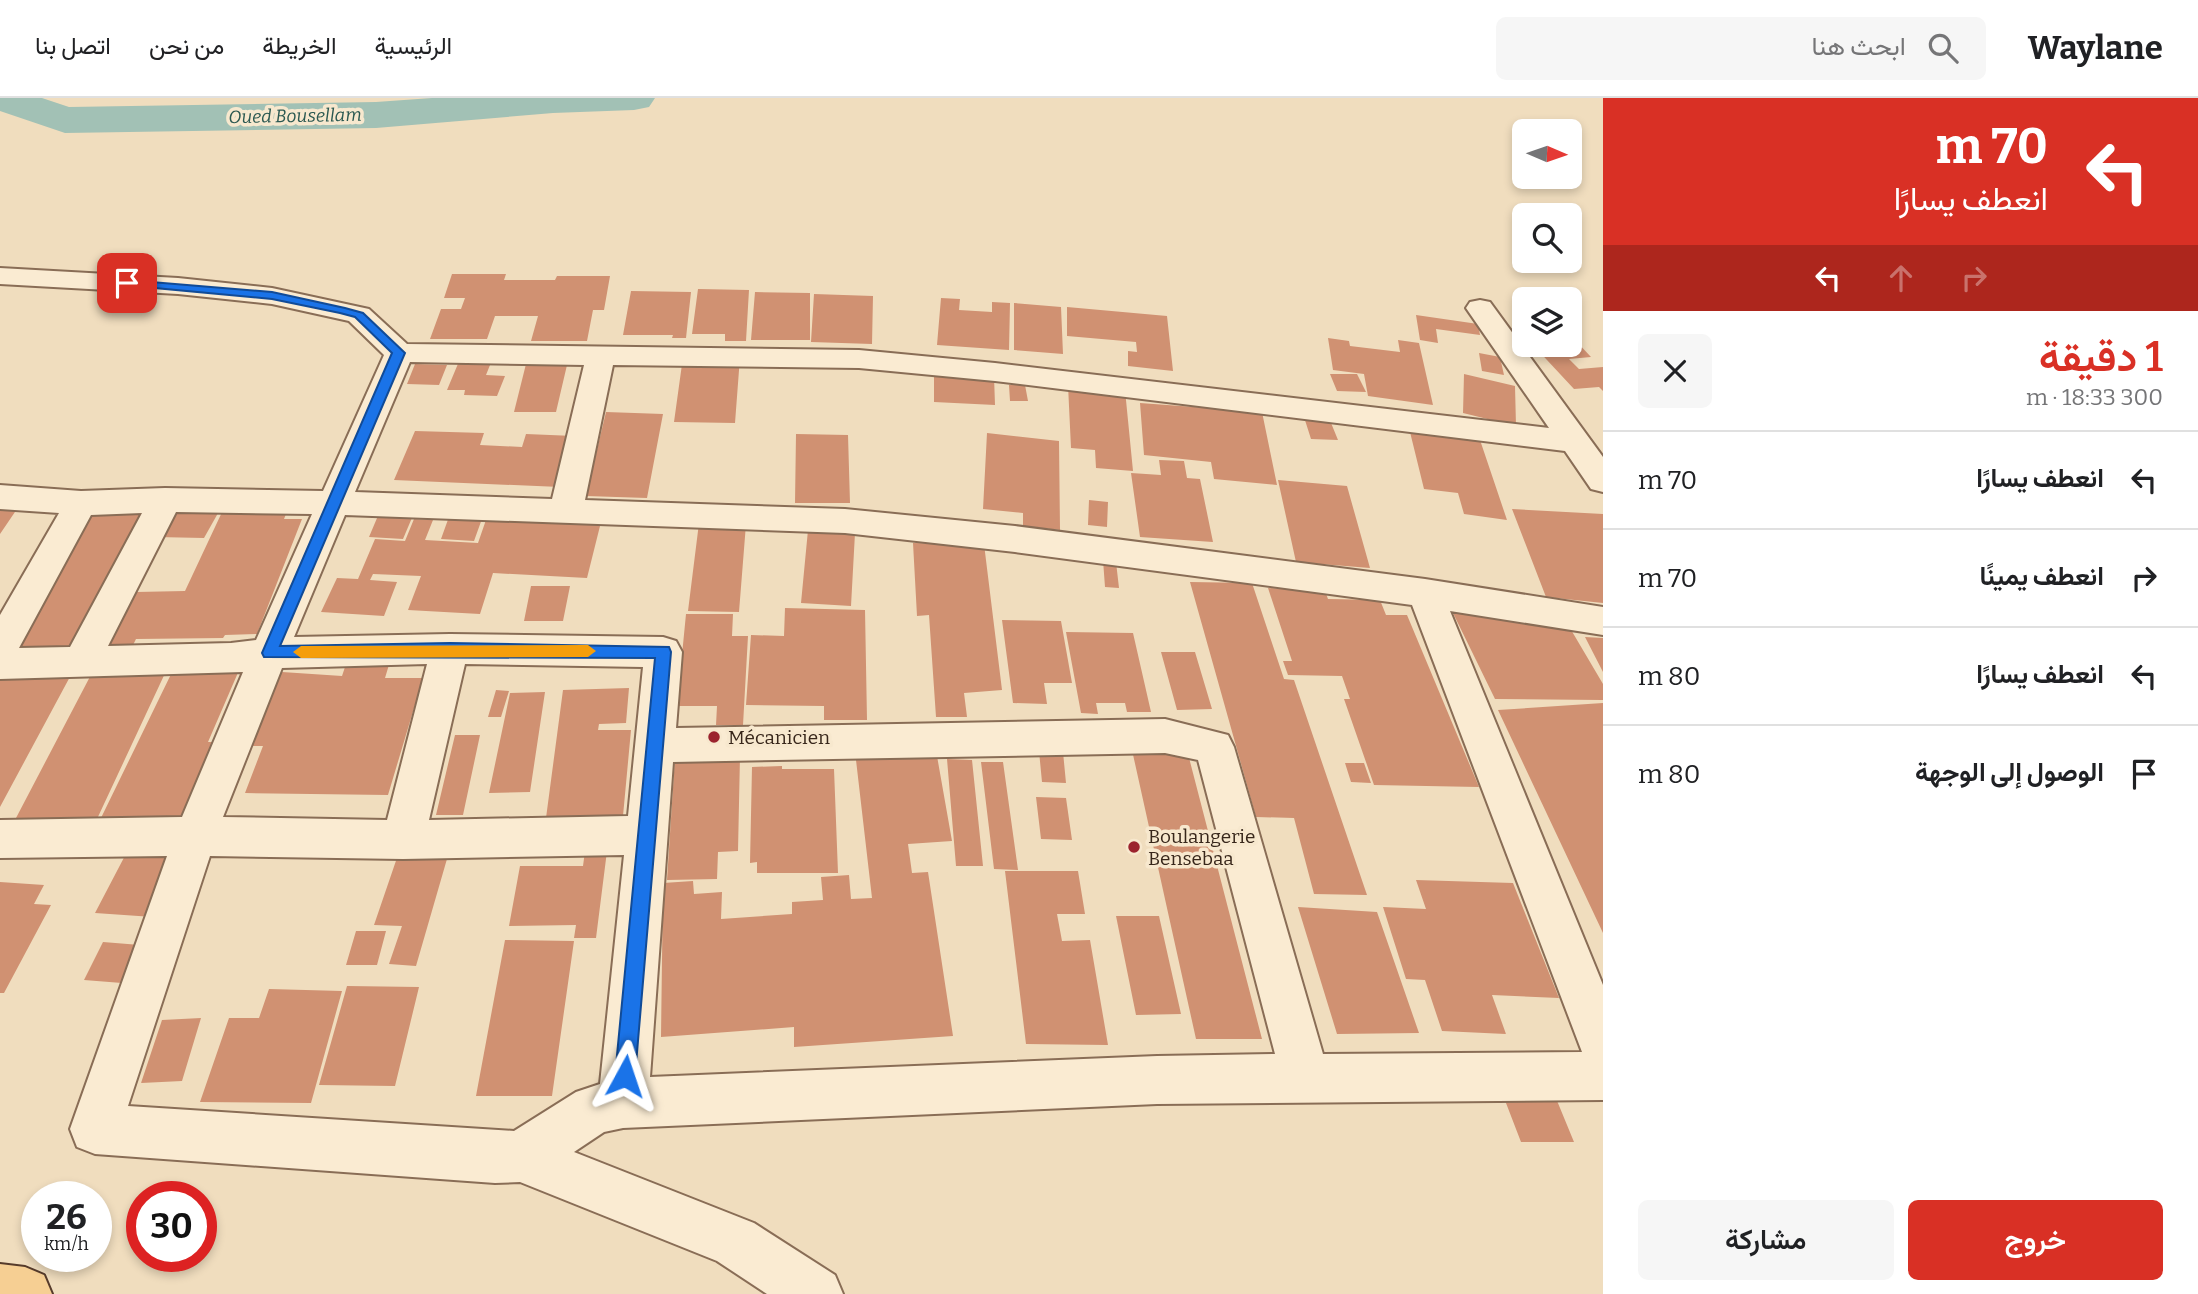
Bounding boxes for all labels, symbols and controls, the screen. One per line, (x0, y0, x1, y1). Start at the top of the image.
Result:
search box (1496, 17, 1986, 80)
text: Waylane (2028, 28, 2163, 68)
icon: search (1924, 29, 1962, 67)
text: ابحث هنا (1811, 31, 1906, 62)
text: اتصل بنا (35, 32, 111, 60)
text: من نحن (149, 32, 224, 60)
text: الخريطة (262, 32, 337, 60)
text: الرئيسية (375, 32, 452, 60)
water label: Oued Bousellam (228, 104, 362, 128)
text: 70 m (1936, 117, 2048, 176)
north arrow (1512, 119, 1582, 189)
map controls (1512, 119, 1582, 357)
icon: left (2072, 126, 2163, 217)
text: انعطف يسارًا (1894, 180, 2048, 218)
button: search (1512, 203, 1582, 273)
pin (97, 253, 157, 313)
icon: left (1809, 259, 1847, 297)
icon: ahead (1882, 259, 1920, 297)
icon: right (1955, 259, 1993, 297)
icon: arrive (108, 264, 146, 302)
button: layers (1512, 287, 1582, 357)
text: 1 دقيقة (2039, 332, 2163, 382)
button: close (1638, 334, 1712, 408)
text: 300 m · 18:33 (2026, 383, 2163, 411)
icon: left (2125, 461, 2163, 499)
text: انعطف يسارًا (1976, 463, 2104, 494)
text: 70 m (1638, 465, 1697, 496)
icon: right (2125, 559, 2163, 597)
text: انعطف يمينًا (1979, 561, 2104, 592)
text: 70 m (1638, 563, 1697, 594)
icon: left (2125, 657, 2163, 695)
text: انعطف يسارًا (1976, 659, 2104, 690)
text: 80 m (1638, 661, 1700, 692)
place label: Mécanicien (728, 726, 830, 749)
marker: Mécanicien (706, 729, 722, 745)
icon: arrive (2125, 755, 2163, 793)
text: الوصول إلى الوجهة (1915, 757, 2104, 788)
text: 80 m (1638, 759, 1700, 790)
place label: Boulangerie Bensebaa (1148, 825, 1255, 870)
marker: Boulangerie Bensebaa (1126, 839, 1142, 855)
position arrow (588, 1039, 662, 1113)
speed limit sign: 30 (126, 1181, 217, 1272)
text: 26 (46, 1196, 87, 1238)
button: مشاركة (1638, 1200, 1894, 1280)
button: خروج (1908, 1200, 2163, 1280)
text: km/h (44, 1233, 89, 1255)

